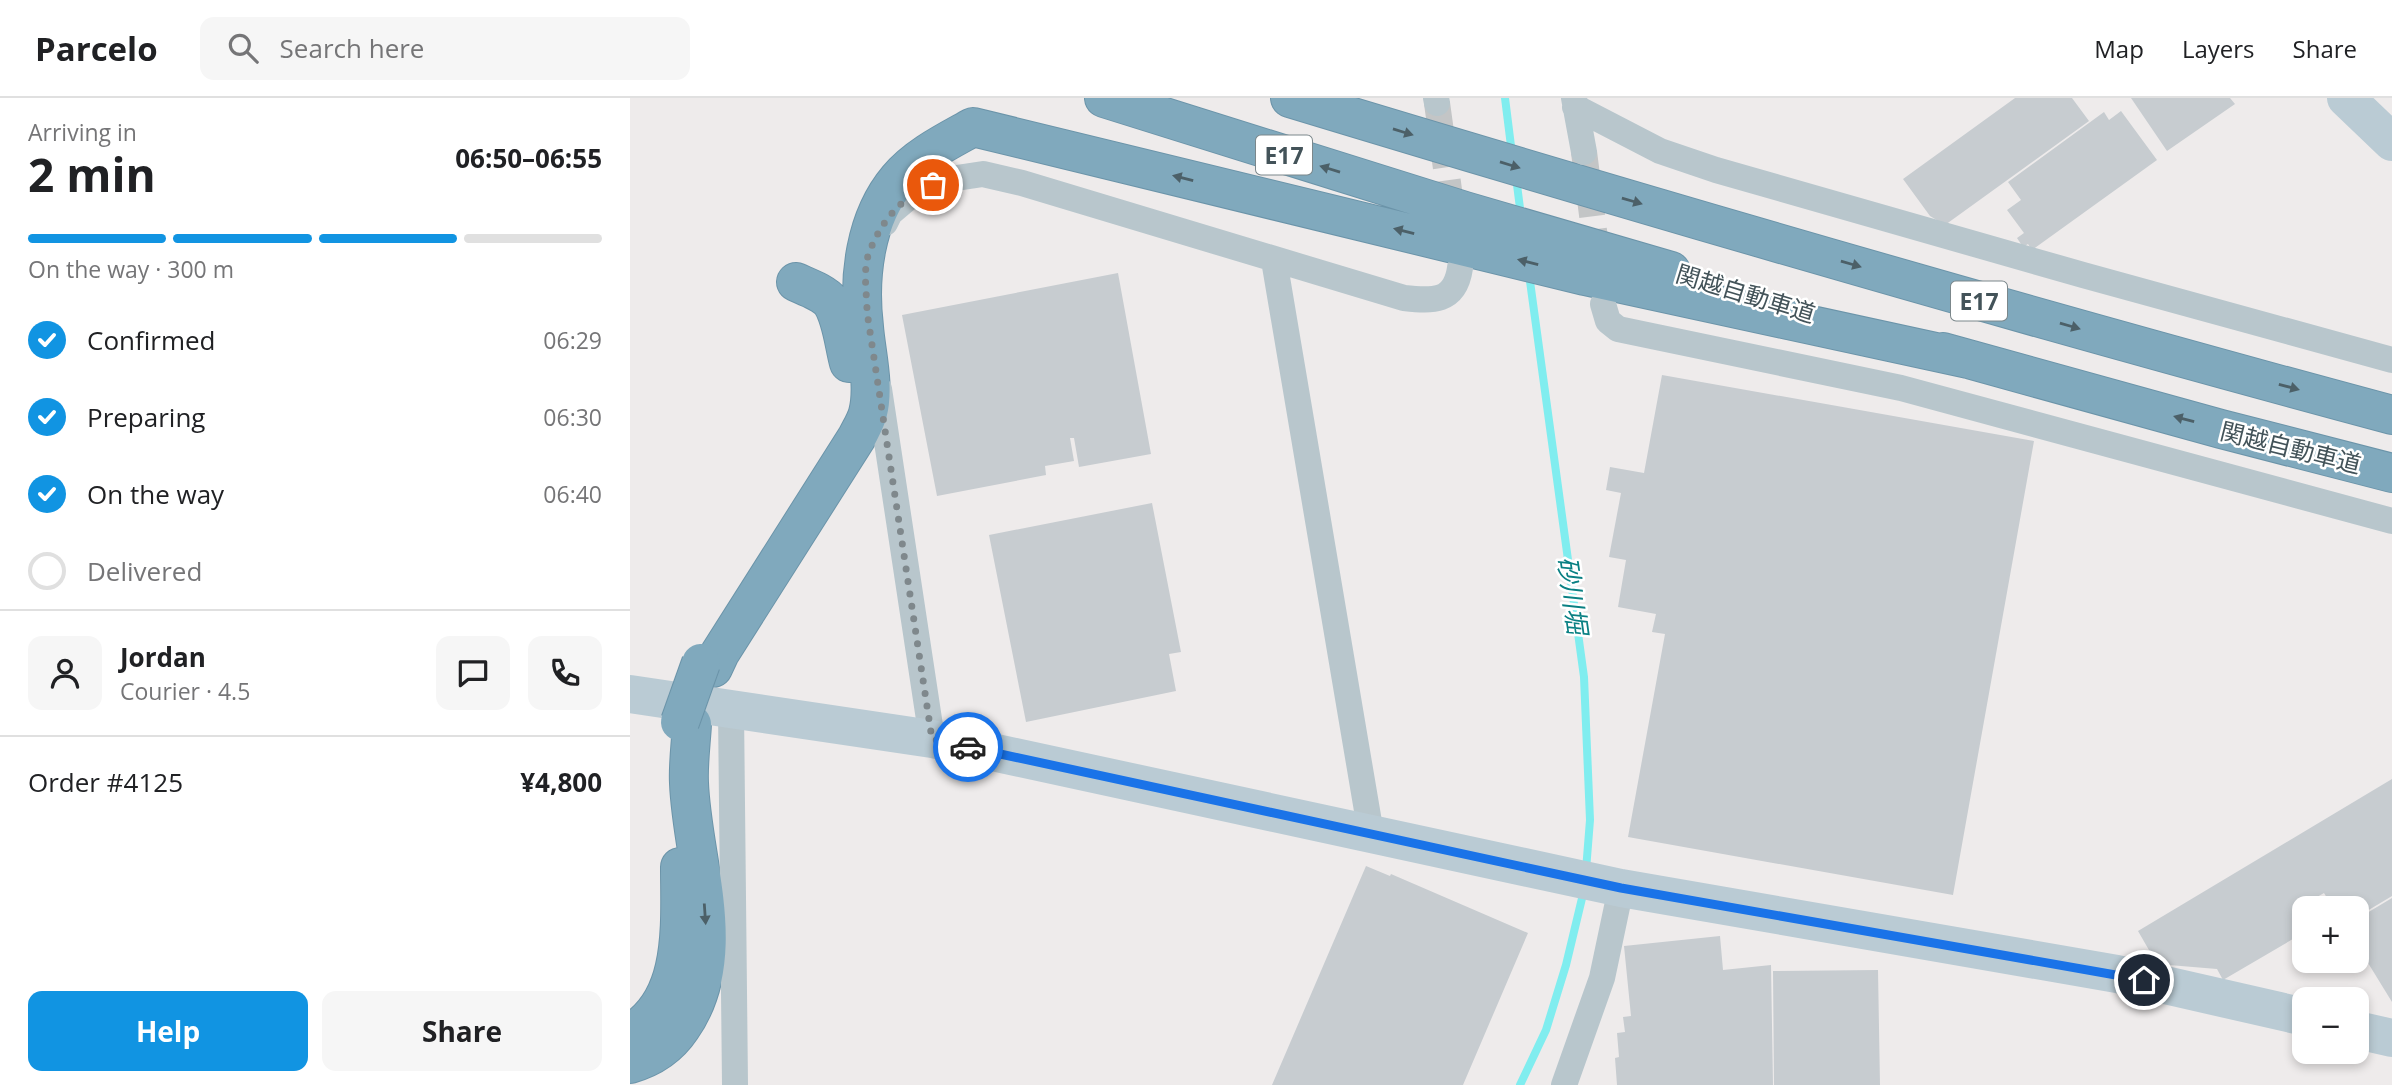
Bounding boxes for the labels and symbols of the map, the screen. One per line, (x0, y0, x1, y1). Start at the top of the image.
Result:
one-way arrow (1392, 128, 1413, 138)
road number: E17 (1256, 136, 1312, 174)
pin (903, 155, 963, 215)
one-way arrow (1500, 160, 1521, 170)
one-way arrow (1319, 163, 1340, 174)
one-way arrow (1172, 172, 1194, 183)
one-way arrow (1622, 196, 1643, 206)
one-way arrow (1393, 226, 1415, 237)
one-way arrow (1517, 256, 1539, 267)
street label: 関越自動車道 (1672, 256, 1820, 330)
one-way arrow (1841, 259, 1862, 269)
road number: E17 (1951, 282, 2007, 320)
one-way arrow (2059, 322, 2080, 332)
one-way arrow (2278, 382, 2300, 393)
one-way arrow (2172, 413, 2194, 424)
street label: 関越自動車道 (2217, 414, 2365, 480)
water label: 砂川堀 (1550, 554, 1597, 640)
courier (933, 712, 1003, 782)
one-way arrow (700, 903, 711, 925)
pin (2114, 950, 2174, 1010)

